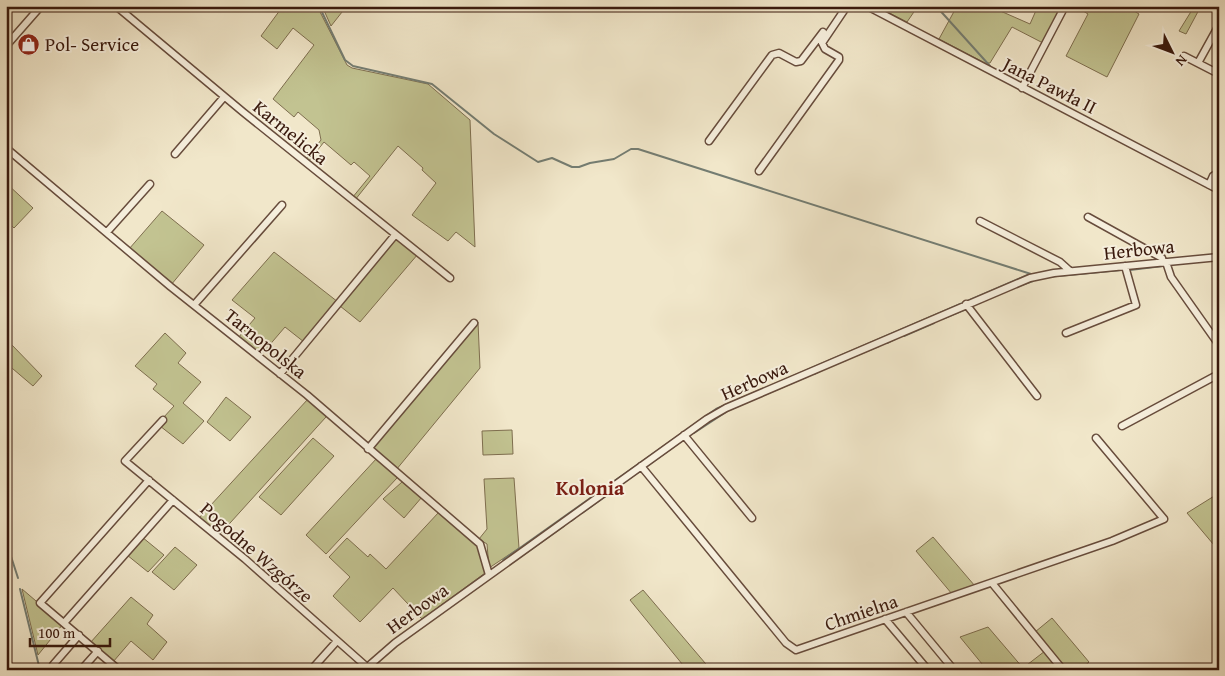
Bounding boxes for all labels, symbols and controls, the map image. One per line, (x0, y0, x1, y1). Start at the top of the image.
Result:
north arrow (1148, 28, 1198, 78)
place label: Pol- Service (45, 30, 139, 58)
shop icon: Pol- Service (17, 32, 41, 56)
street label: Jana Pawła II (997, 49, 1102, 121)
text: N (1171, 51, 1192, 71)
street label: Karmelicka (247, 93, 335, 171)
street label: Herbowa (1102, 231, 1176, 267)
street label: Tarnopolska (219, 301, 313, 385)
street label: Herbowa (716, 353, 792, 407)
district label: Kolonia (556, 473, 625, 502)
street label: Pogodne Wzgórze (194, 495, 320, 609)
street label: Herbowa (380, 576, 454, 640)
street label: Chmielna (821, 586, 901, 638)
scale bar (30, 616, 110, 648)
text: 100 m (38, 622, 76, 643)

